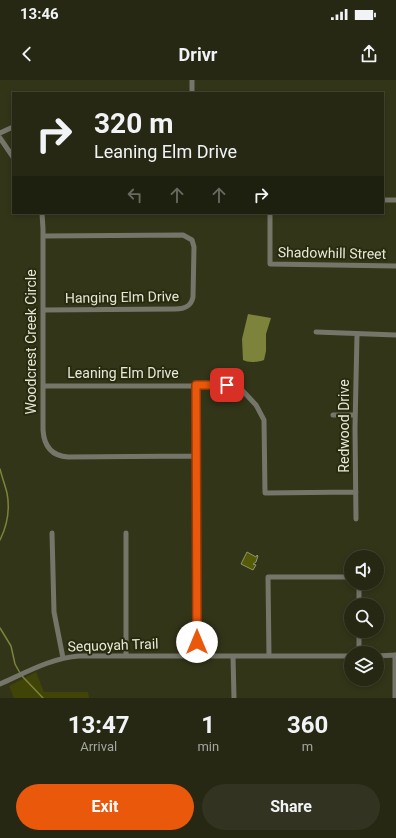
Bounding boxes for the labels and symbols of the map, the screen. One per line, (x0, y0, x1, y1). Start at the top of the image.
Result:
street label: Shadowhill Street (278, 244, 387, 262)
street label: Woodcrest Creek Circle (23, 269, 39, 415)
street label: Hanging Elm Drive (65, 288, 179, 306)
street label: Leaning Elm Drive (67, 365, 179, 381)
pin (210, 368, 244, 402)
street label: Redwood Drive (336, 379, 352, 473)
position arrow (176, 621, 218, 663)
street label: Sequoyah Trail (67, 635, 159, 655)

